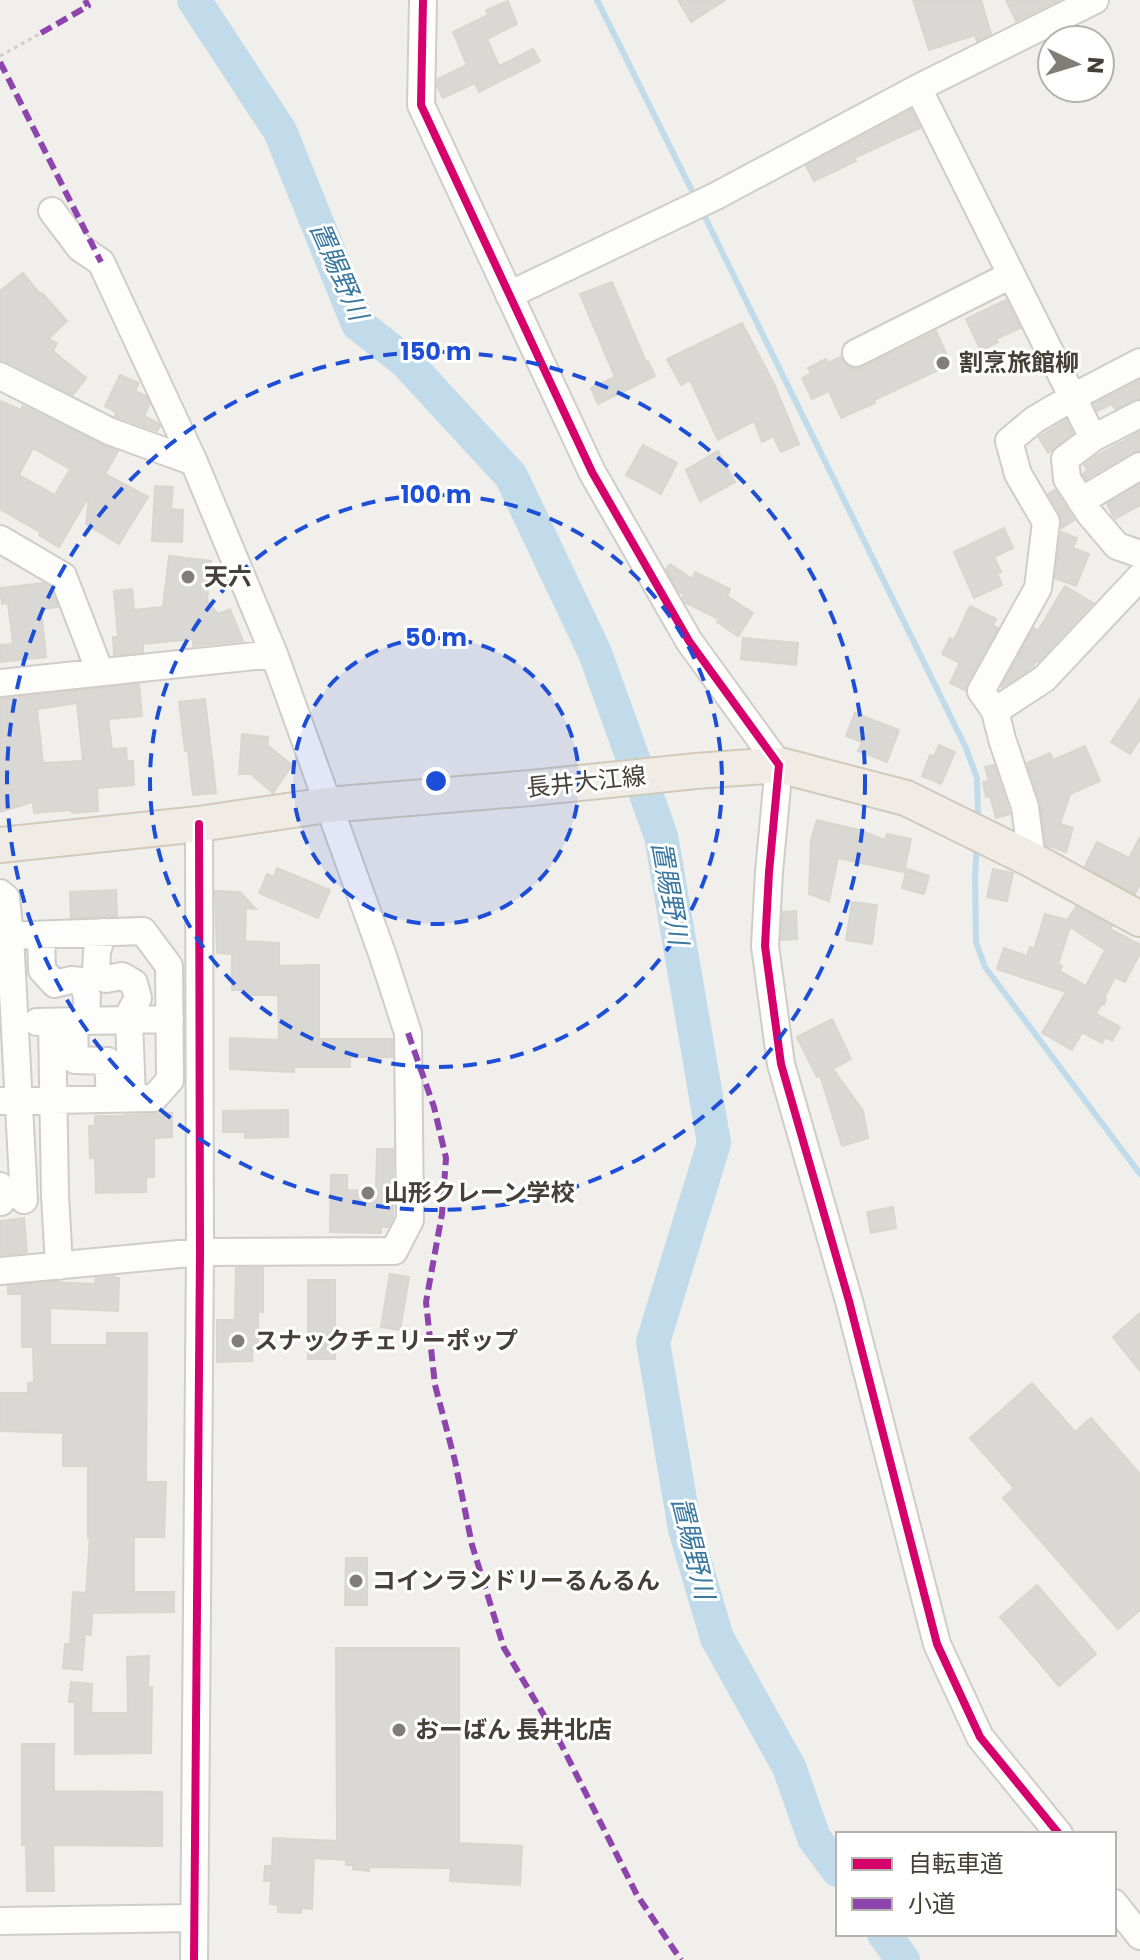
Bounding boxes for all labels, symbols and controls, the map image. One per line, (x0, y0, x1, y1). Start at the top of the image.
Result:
north arrow (1036, 24, 1116, 104)
text: N (1079, 56, 1111, 75)
water label: 置賜野川 (301, 216, 378, 329)
text: 150 m (401, 335, 471, 368)
place label: 割烹旅館柳 (959, 346, 1079, 379)
marker: 割烹旅館柳 (934, 354, 952, 372)
text: 100 m (401, 478, 471, 511)
place label: 天六 (204, 560, 252, 593)
marker: 天六 (179, 568, 197, 586)
text: 50 m (405, 621, 467, 654)
street label: 長井大江線 (525, 759, 647, 804)
centre of rings (422, 767, 450, 795)
water label: 置賜野川 (643, 839, 697, 950)
place label: 山形クレーン学校 (384, 1176, 575, 1209)
marker: 山形クレーン学校 (359, 1184, 377, 1202)
place label: スナックチェリーポップ (254, 1324, 518, 1357)
marker: スナックチェリーポップ (229, 1332, 247, 1350)
water label: 置賜野川 (663, 1493, 724, 1606)
place label: コインランドリーるんるん (372, 1564, 660, 1597)
marker: コインランドリーるんるん (347, 1572, 365, 1590)
place label: おーばん 長井北店 (415, 1713, 612, 1746)
marker: おーばん 長井北店 (390, 1721, 408, 1739)
legend (836, 1832, 1116, 1936)
text: 自転車道 (908, 1847, 1004, 1880)
text: 小道 (908, 1887, 956, 1920)

